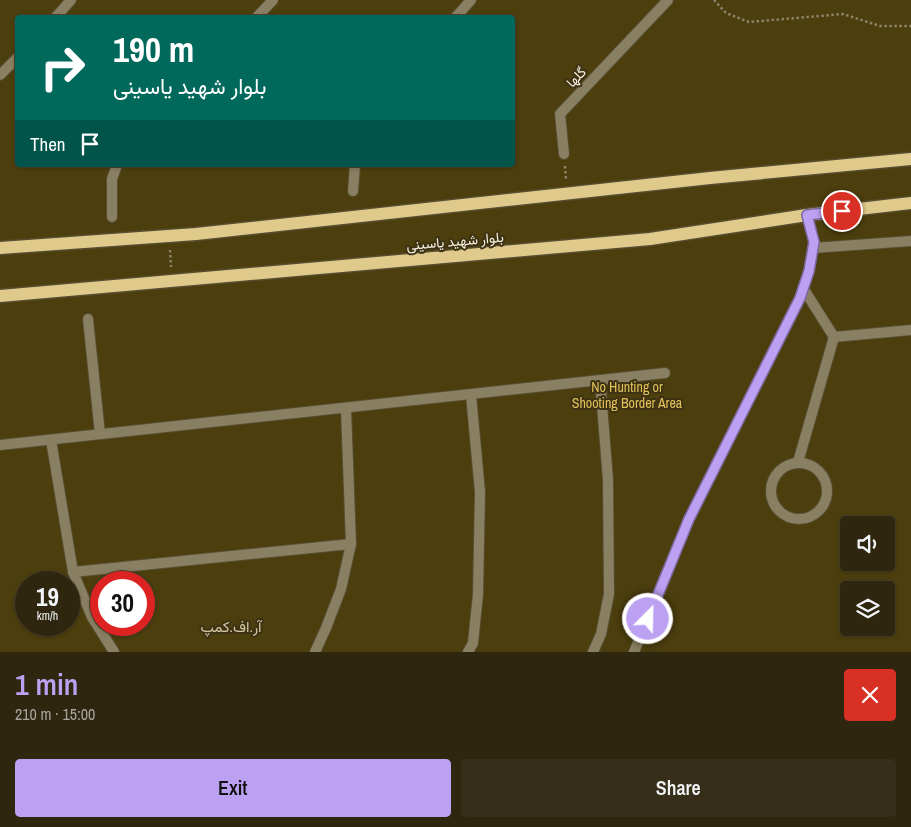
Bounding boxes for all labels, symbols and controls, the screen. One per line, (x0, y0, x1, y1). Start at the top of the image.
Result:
text: 190 m (113, 26, 194, 73)
icon: right (30, 35, 95, 100)
street label: گلها (562, 63, 590, 91)
text: بلوار شهید یاسینی (113, 71, 267, 101)
icon: arrive (76, 130, 104, 158)
text: Then (30, 131, 66, 157)
pin (821, 190, 863, 232)
icon: arrive (828, 197, 856, 225)
street label: بلوار شهید یاسینی (406, 228, 504, 254)
park label: No Hunting or Shooting Border Area (572, 378, 683, 412)
map controls (840, 516, 895, 636)
button: sound (840, 516, 895, 571)
speed limit sign: 30 (90, 571, 155, 636)
text: 19 (36, 580, 59, 614)
button: layers (840, 581, 895, 636)
position arrow (621, 592, 673, 644)
text: km/h (37, 608, 58, 624)
district label: آر.اف.کمپ (200, 616, 263, 637)
text: 1 min (15, 664, 78, 704)
button: close (844, 669, 896, 721)
text: 210 m · 15:00 (15, 703, 95, 725)
button: Exit (15, 759, 451, 817)
button: Share (461, 759, 896, 817)

